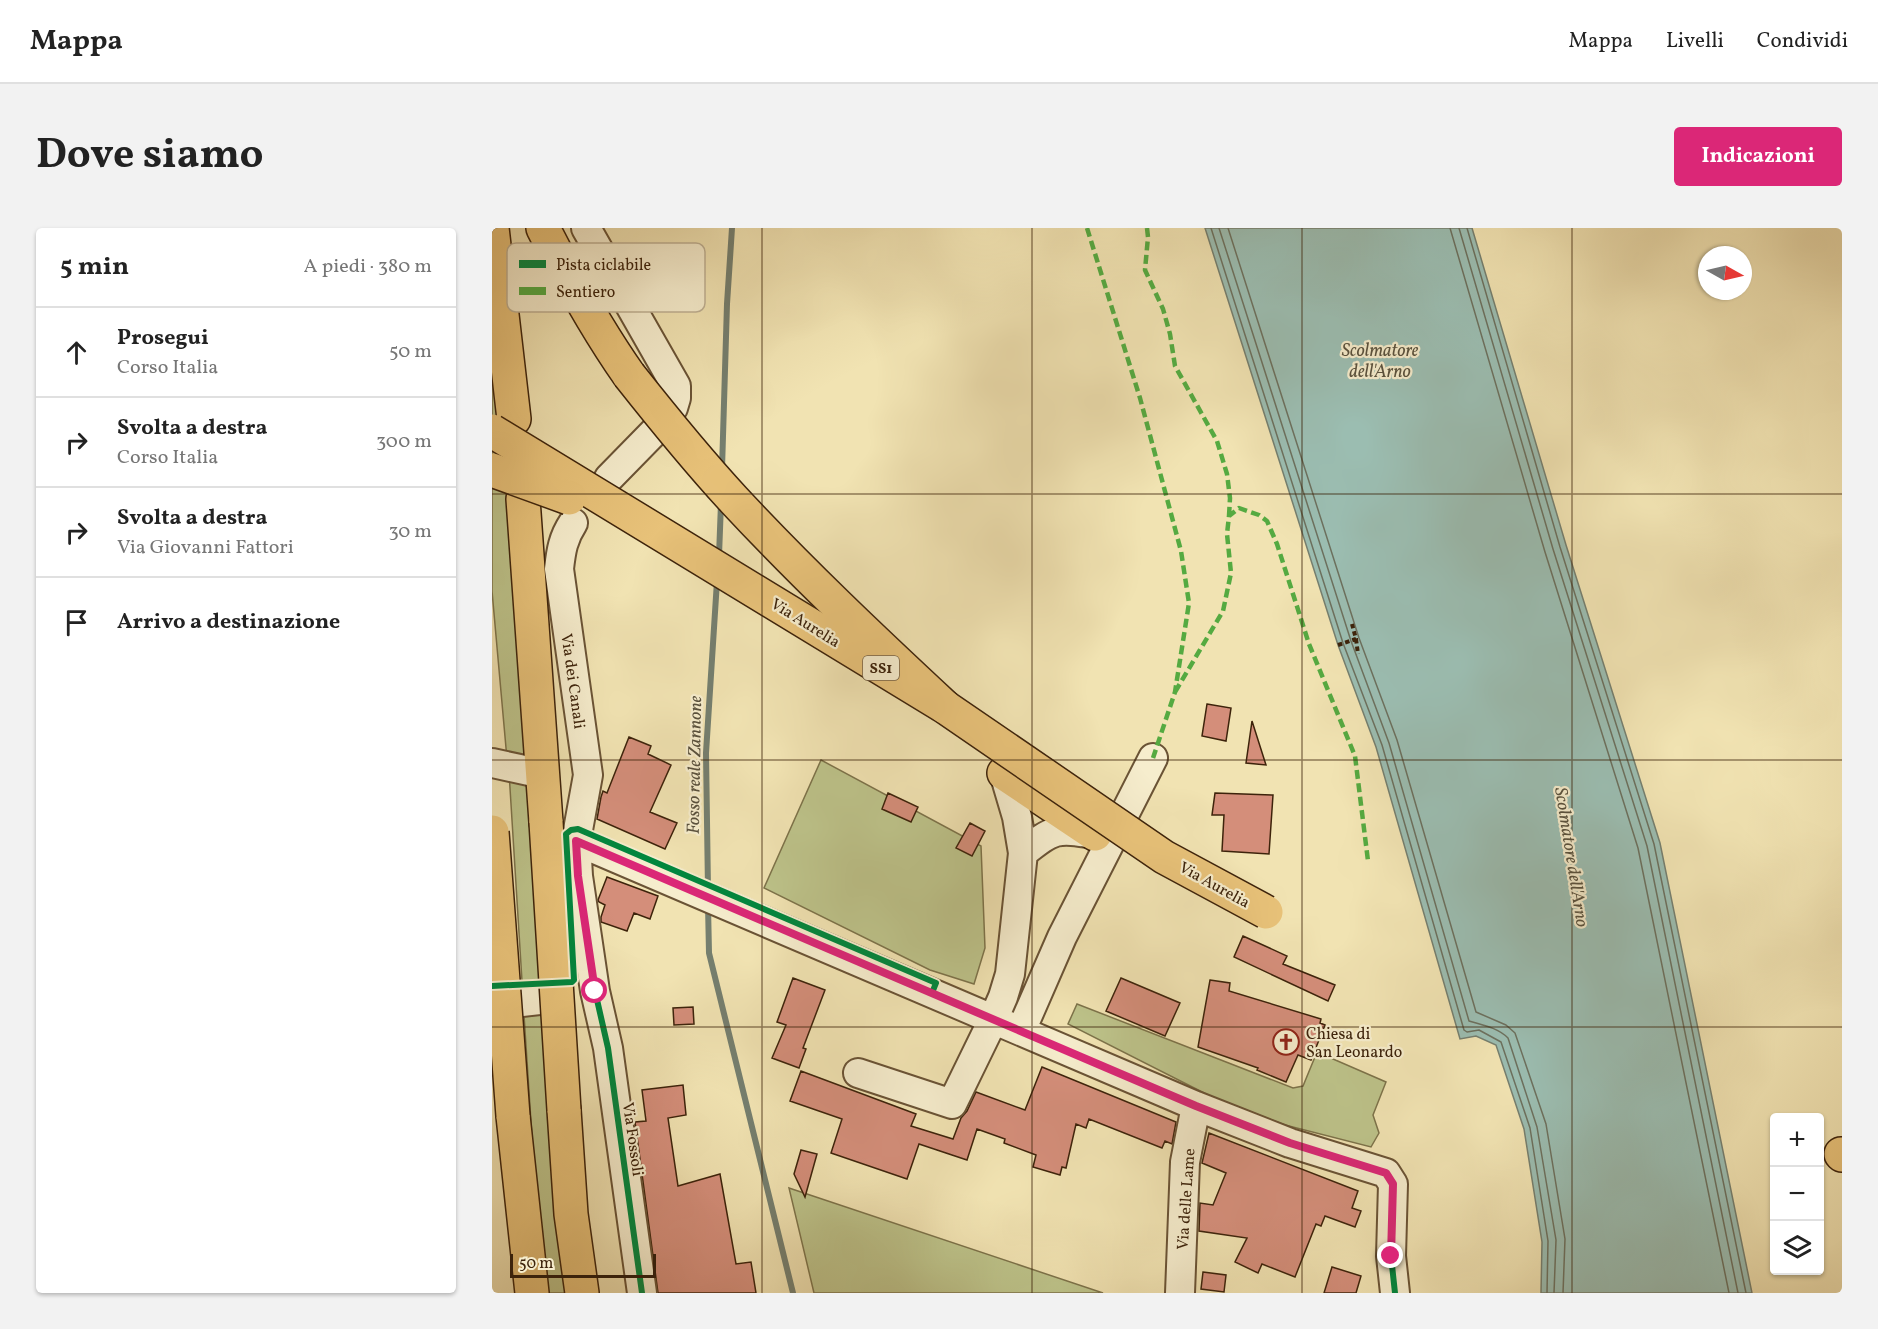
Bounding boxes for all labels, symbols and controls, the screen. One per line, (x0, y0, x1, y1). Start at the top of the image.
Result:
text: Mappa (30, 22, 123, 61)
text: Mappa (1568, 27, 1633, 56)
text: Livelli (1666, 27, 1724, 56)
text: Condividi (1757, 27, 1848, 56)
text: Dove siamo (36, 127, 264, 186)
button: Indicazioni (1674, 127, 1842, 186)
legend (507, 243, 705, 312)
north arrow (1698, 246, 1752, 300)
text: 5 min (60, 249, 129, 285)
text: A piedi · 380 m (304, 253, 432, 281)
text: Pista ciclabile (556, 255, 651, 277)
text: Sentiero (556, 282, 615, 304)
text: Prosegui (117, 323, 209, 354)
icon: ahead (60, 336, 93, 369)
text: 50 m (389, 338, 432, 366)
water label: Scolmatore dell'Arno (1342, 339, 1419, 385)
text: Corso Italia (117, 354, 218, 382)
text: Svolta a destra (117, 413, 268, 444)
icon: right (60, 426, 93, 459)
text: 300 m (376, 428, 432, 456)
text: Corso Italia (117, 444, 218, 472)
text: Svolta a destra (117, 503, 268, 534)
icon: right (60, 516, 93, 549)
text: 30 m (388, 518, 432, 546)
text: Via Giovanni Fattori (117, 534, 294, 562)
street label: Via Aurelia (766, 594, 844, 654)
icon: arrive (60, 606, 93, 639)
text: Arrivo a destinazione (117, 607, 340, 638)
street label: Via dei Canali (554, 632, 590, 731)
road number: SS1 (863, 656, 899, 680)
water label: Fosso reale Zannone (682, 695, 709, 834)
water label: Scolmatore dell'Arno (1547, 786, 1594, 929)
street label: Via Aurelia (1175, 857, 1253, 914)
route start (581, 977, 607, 1003)
place label: Chiesa di San Leonardo (1306, 1024, 1402, 1064)
church icon: Chiesa di San Leonardo (1271, 1027, 1301, 1057)
street label: Via Fossoli (616, 1101, 648, 1178)
map controls (1770, 1113, 1824, 1275)
button: + (1770, 1113, 1824, 1167)
street label: Via delle Lame (1172, 1148, 1202, 1251)
button: − (1770, 1167, 1824, 1221)
button: layers (1770, 1221, 1824, 1275)
route end (1377, 1242, 1403, 1268)
scale bar (510, 1251, 656, 1278)
text: 50 m (519, 1253, 553, 1275)

